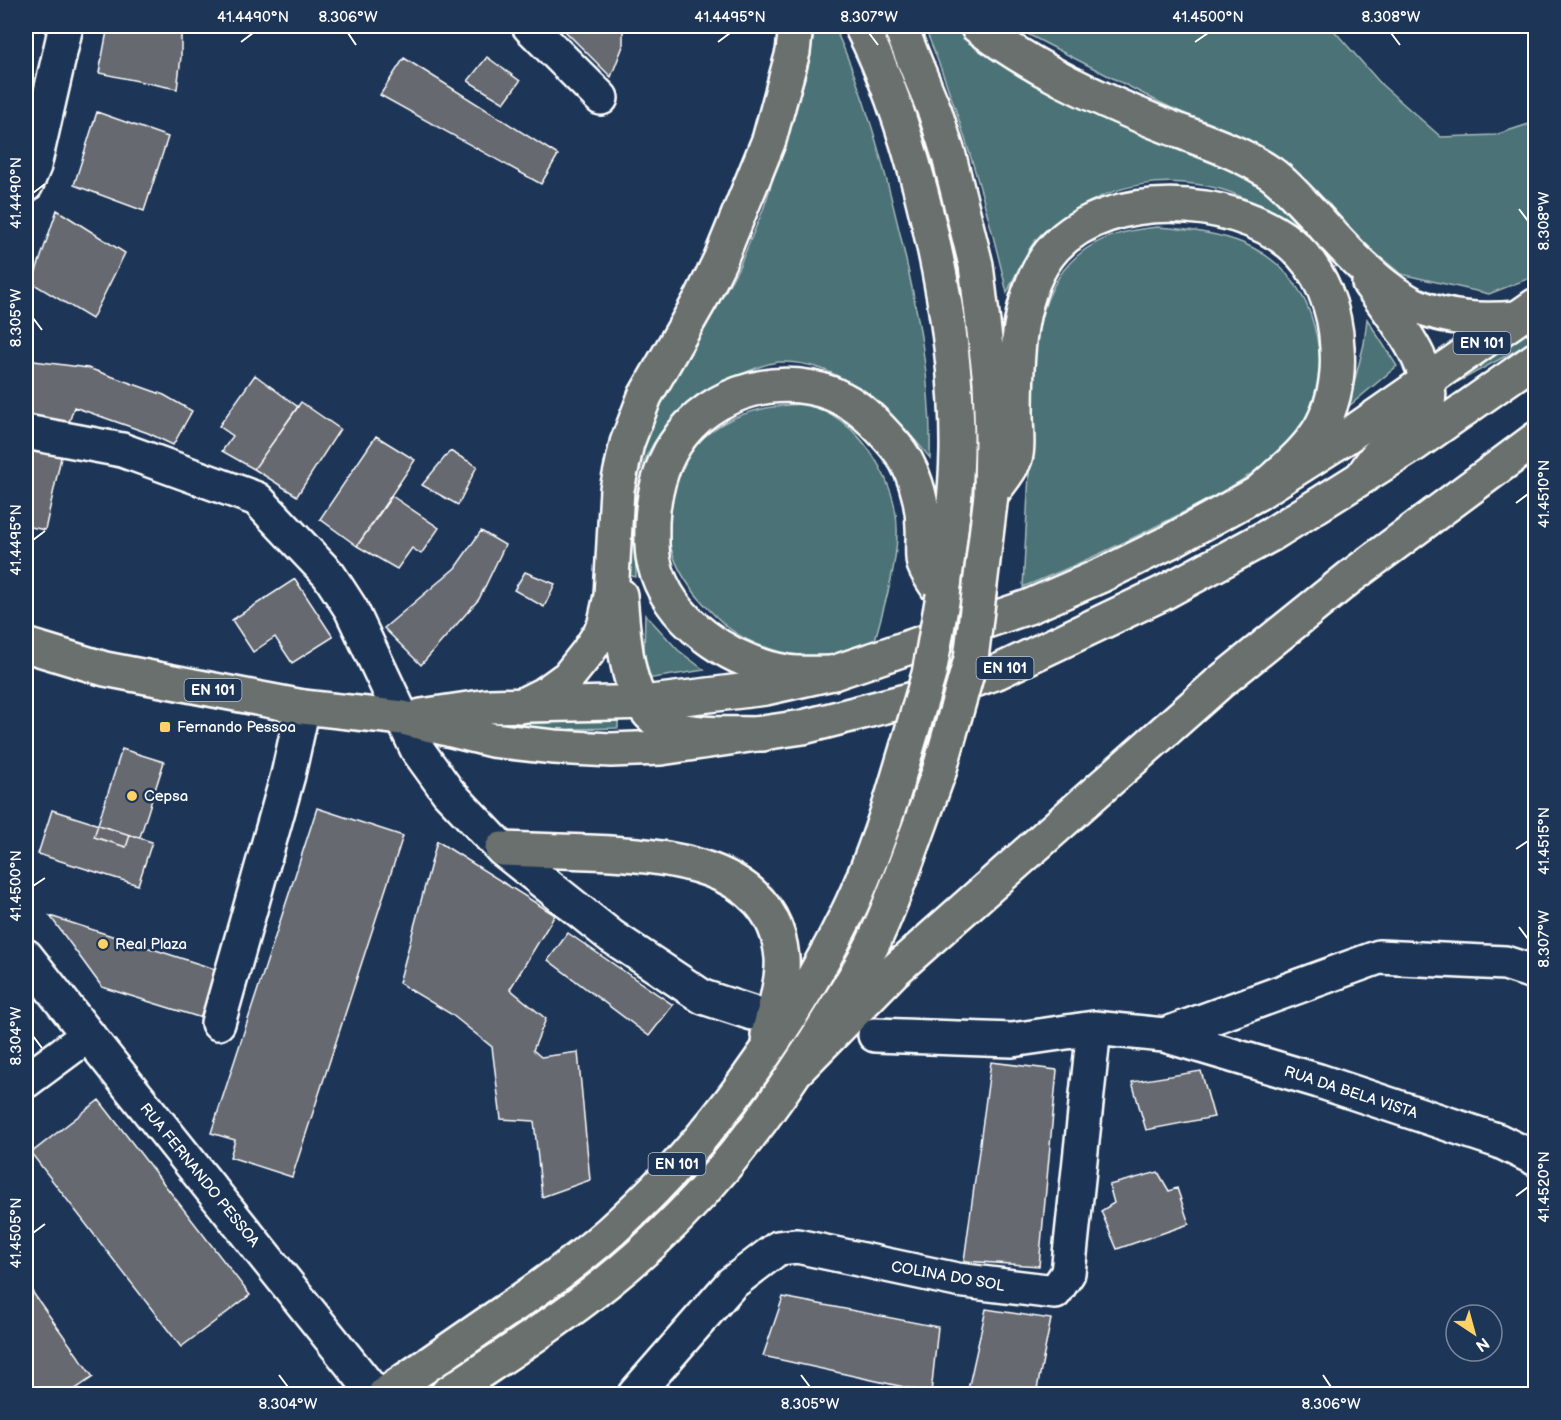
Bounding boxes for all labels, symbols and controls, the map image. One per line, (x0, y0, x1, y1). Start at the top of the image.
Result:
text: 41.4490°N (217, 8, 289, 27)
text: 8.306°W (318, 8, 378, 27)
text: 41.4495°N (694, 8, 766, 27)
text: 8.307°W (840, 8, 898, 27)
text: 41.4500°N (1172, 8, 1244, 27)
text: 8.308°W (1361, 8, 1421, 27)
text: 41.4490°N (7, 157, 26, 229)
text: 8.308°W (1535, 191, 1554, 251)
text: 8.305°W (7, 288, 26, 347)
road number: EN 101 (1454, 332, 1510, 354)
text: 41.4510°N (1535, 460, 1554, 528)
text: 41.4495°N (7, 504, 26, 576)
road number: EN 101 (976, 657, 1034, 679)
road number: EN 101 (184, 679, 242, 701)
place label: Fernando Pessoa (177, 718, 296, 737)
marker: Fernando Pessoa (158, 720, 172, 734)
place label: Cepsa (144, 787, 188, 806)
marker: Cepsa (125, 789, 139, 803)
text: 41.4515°N (1535, 807, 1554, 875)
text: 41.4500°N (7, 850, 26, 922)
text: 8.307°W (1535, 910, 1554, 968)
place label: Real Plaza (115, 935, 187, 954)
marker: Real Plaza (96, 937, 110, 951)
text: 8.304°W (7, 1006, 26, 1065)
street label: RUA DA BELA VISTA (1282, 1062, 1421, 1123)
street label: RUA FERNANDO PESSOA (136, 1100, 264, 1252)
text: 41.4520°N (1535, 1151, 1554, 1223)
road number: EN 101 (648, 1153, 706, 1175)
text: 41.4505°N (7, 1197, 26, 1269)
street label: COLINA DO SOL (890, 1257, 1007, 1296)
north arrow (1444, 1303, 1504, 1363)
text: N (1471, 1333, 1492, 1355)
text: 8.304°W (259, 1395, 318, 1414)
text: 8.305°W (781, 1395, 840, 1414)
text: 8.306°W (1301, 1395, 1361, 1414)

